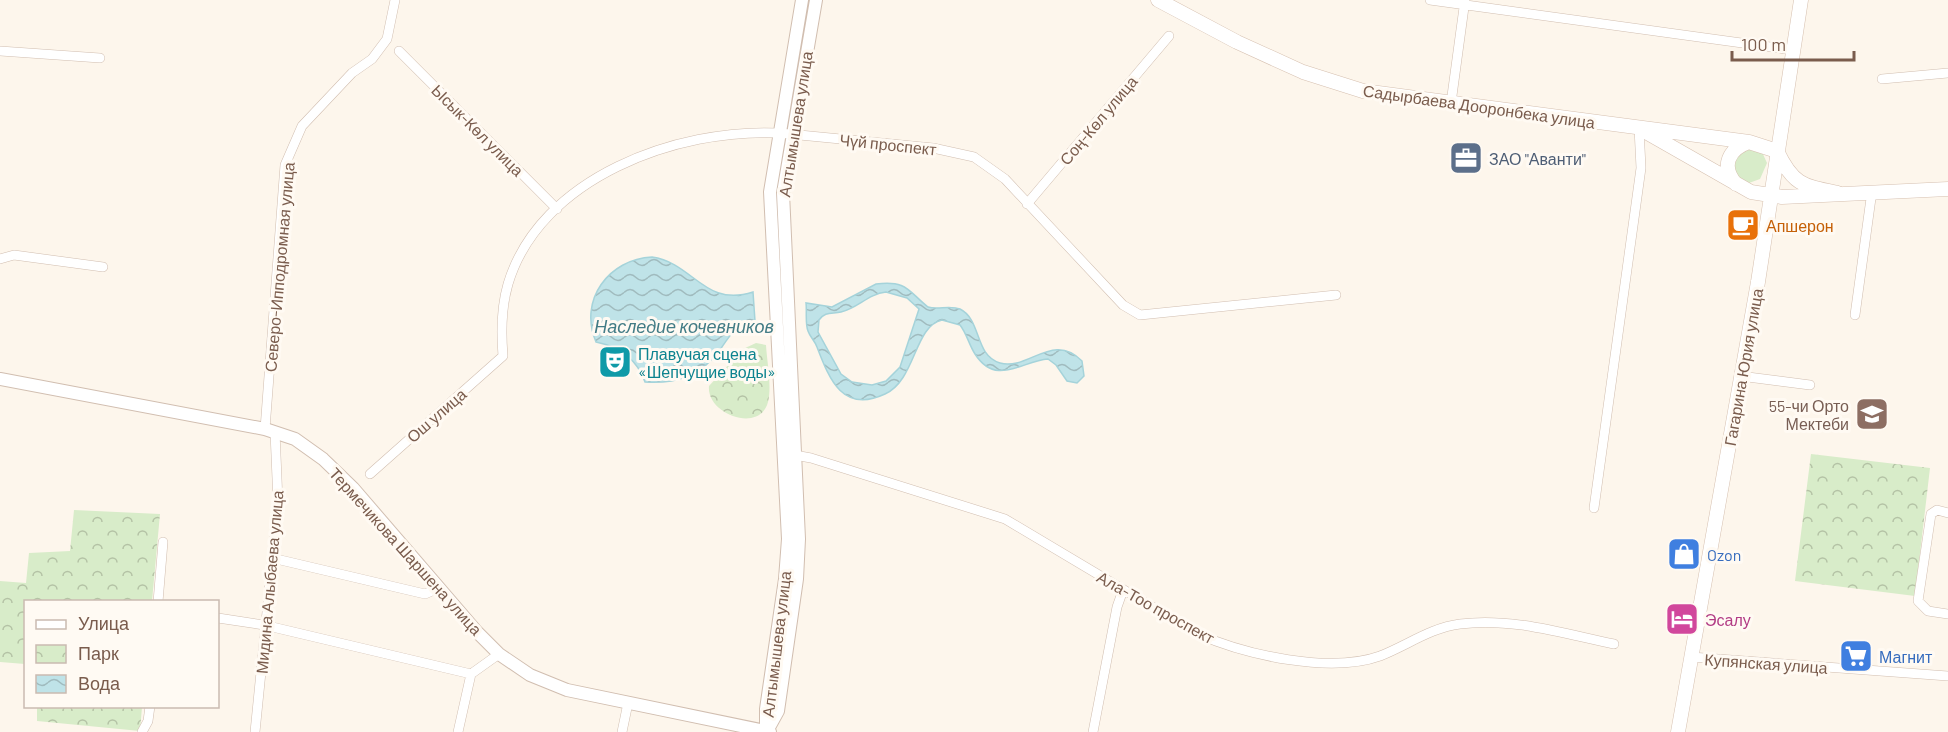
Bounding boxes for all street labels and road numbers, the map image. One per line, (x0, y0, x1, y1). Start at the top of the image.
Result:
street label: Алтымышева улица (774, 50, 816, 198)
street label: Соң-Көл улица (1055, 72, 1141, 168)
street label: Ысык-Көл улица (428, 80, 528, 180)
street label: Садырбаева Дооронбека улица (1362, 80, 1596, 132)
street label: Чүй проспект (839, 129, 938, 159)
street label: Северо-Ипподромная улица (260, 161, 298, 373)
street label: Гагарина Юрия улица (1720, 287, 1766, 447)
street label: Ош улица (402, 384, 470, 446)
street label: Термечикова Шаршена улица (326, 463, 486, 639)
street label: Мидина Алыбаева улица (252, 489, 286, 674)
street label: Ала-Тоо проспект (1094, 567, 1219, 647)
street label: Алтымышева улица (758, 570, 794, 718)
street label: Купянская улица (1704, 649, 1828, 677)

